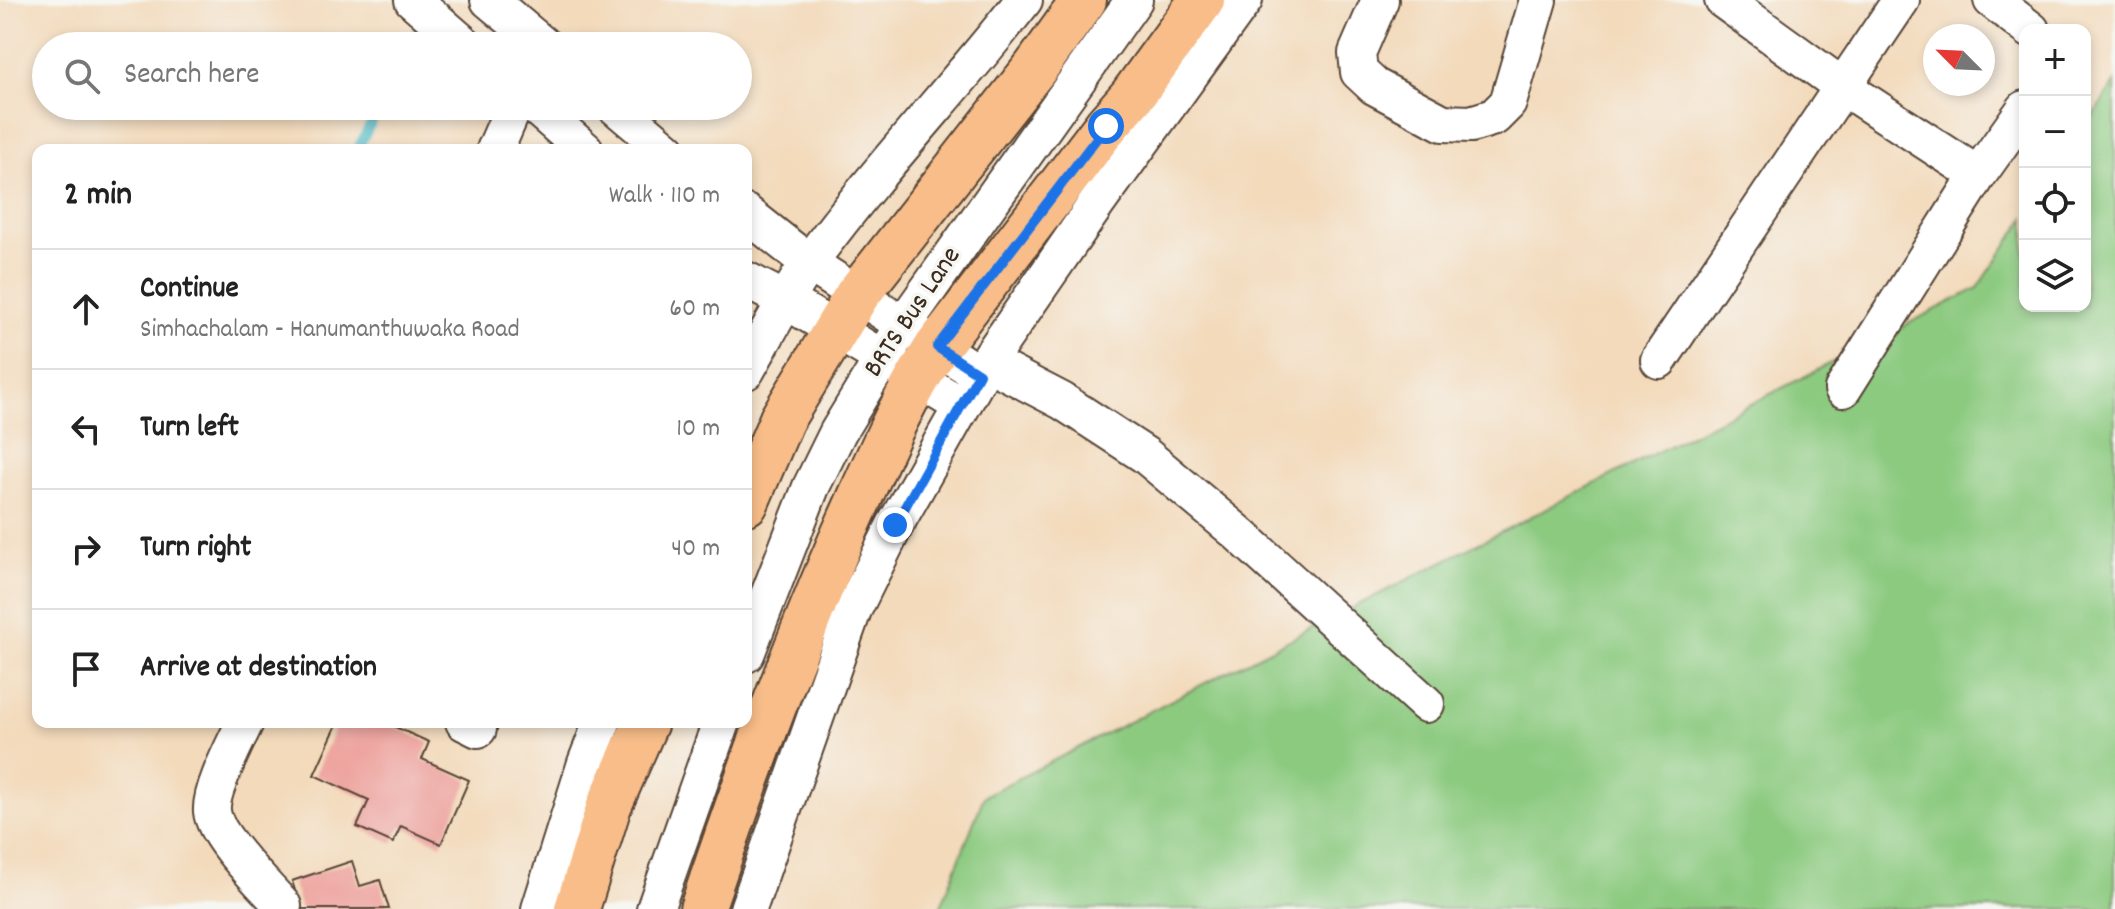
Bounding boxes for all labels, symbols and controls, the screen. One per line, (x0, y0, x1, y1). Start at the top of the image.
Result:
north arrow (1923, 24, 1995, 96)
map controls (2019, 24, 2091, 312)
button: + (2019, 24, 2091, 96)
search box (32, 32, 752, 120)
icon: search (60, 54, 104, 98)
text: Search here (124, 55, 260, 98)
button: − (2019, 96, 2091, 168)
route start (1088, 108, 1124, 144)
button: locate (2019, 168, 2091, 240)
text: 2 min (64, 172, 132, 221)
text: Walk · 110 m (609, 178, 720, 215)
street label: BRTS Bus Lane (855, 240, 973, 386)
button: layers (2019, 240, 2091, 312)
text: Continue (140, 269, 239, 312)
icon: ahead (64, 287, 108, 331)
text: 60 m (669, 291, 720, 328)
text: Simhachalam - Hanumanthuwaka Road (140, 312, 520, 349)
icon: left (64, 407, 108, 451)
text: Turn left (140, 408, 239, 451)
text: 10 m (676, 411, 720, 448)
route end (877, 507, 913, 543)
icon: right (64, 527, 108, 571)
text: Turn right (140, 528, 251, 571)
text: 40 m (671, 531, 720, 568)
icon: arrive (64, 647, 108, 691)
text: Arrive at destination (140, 648, 377, 691)

